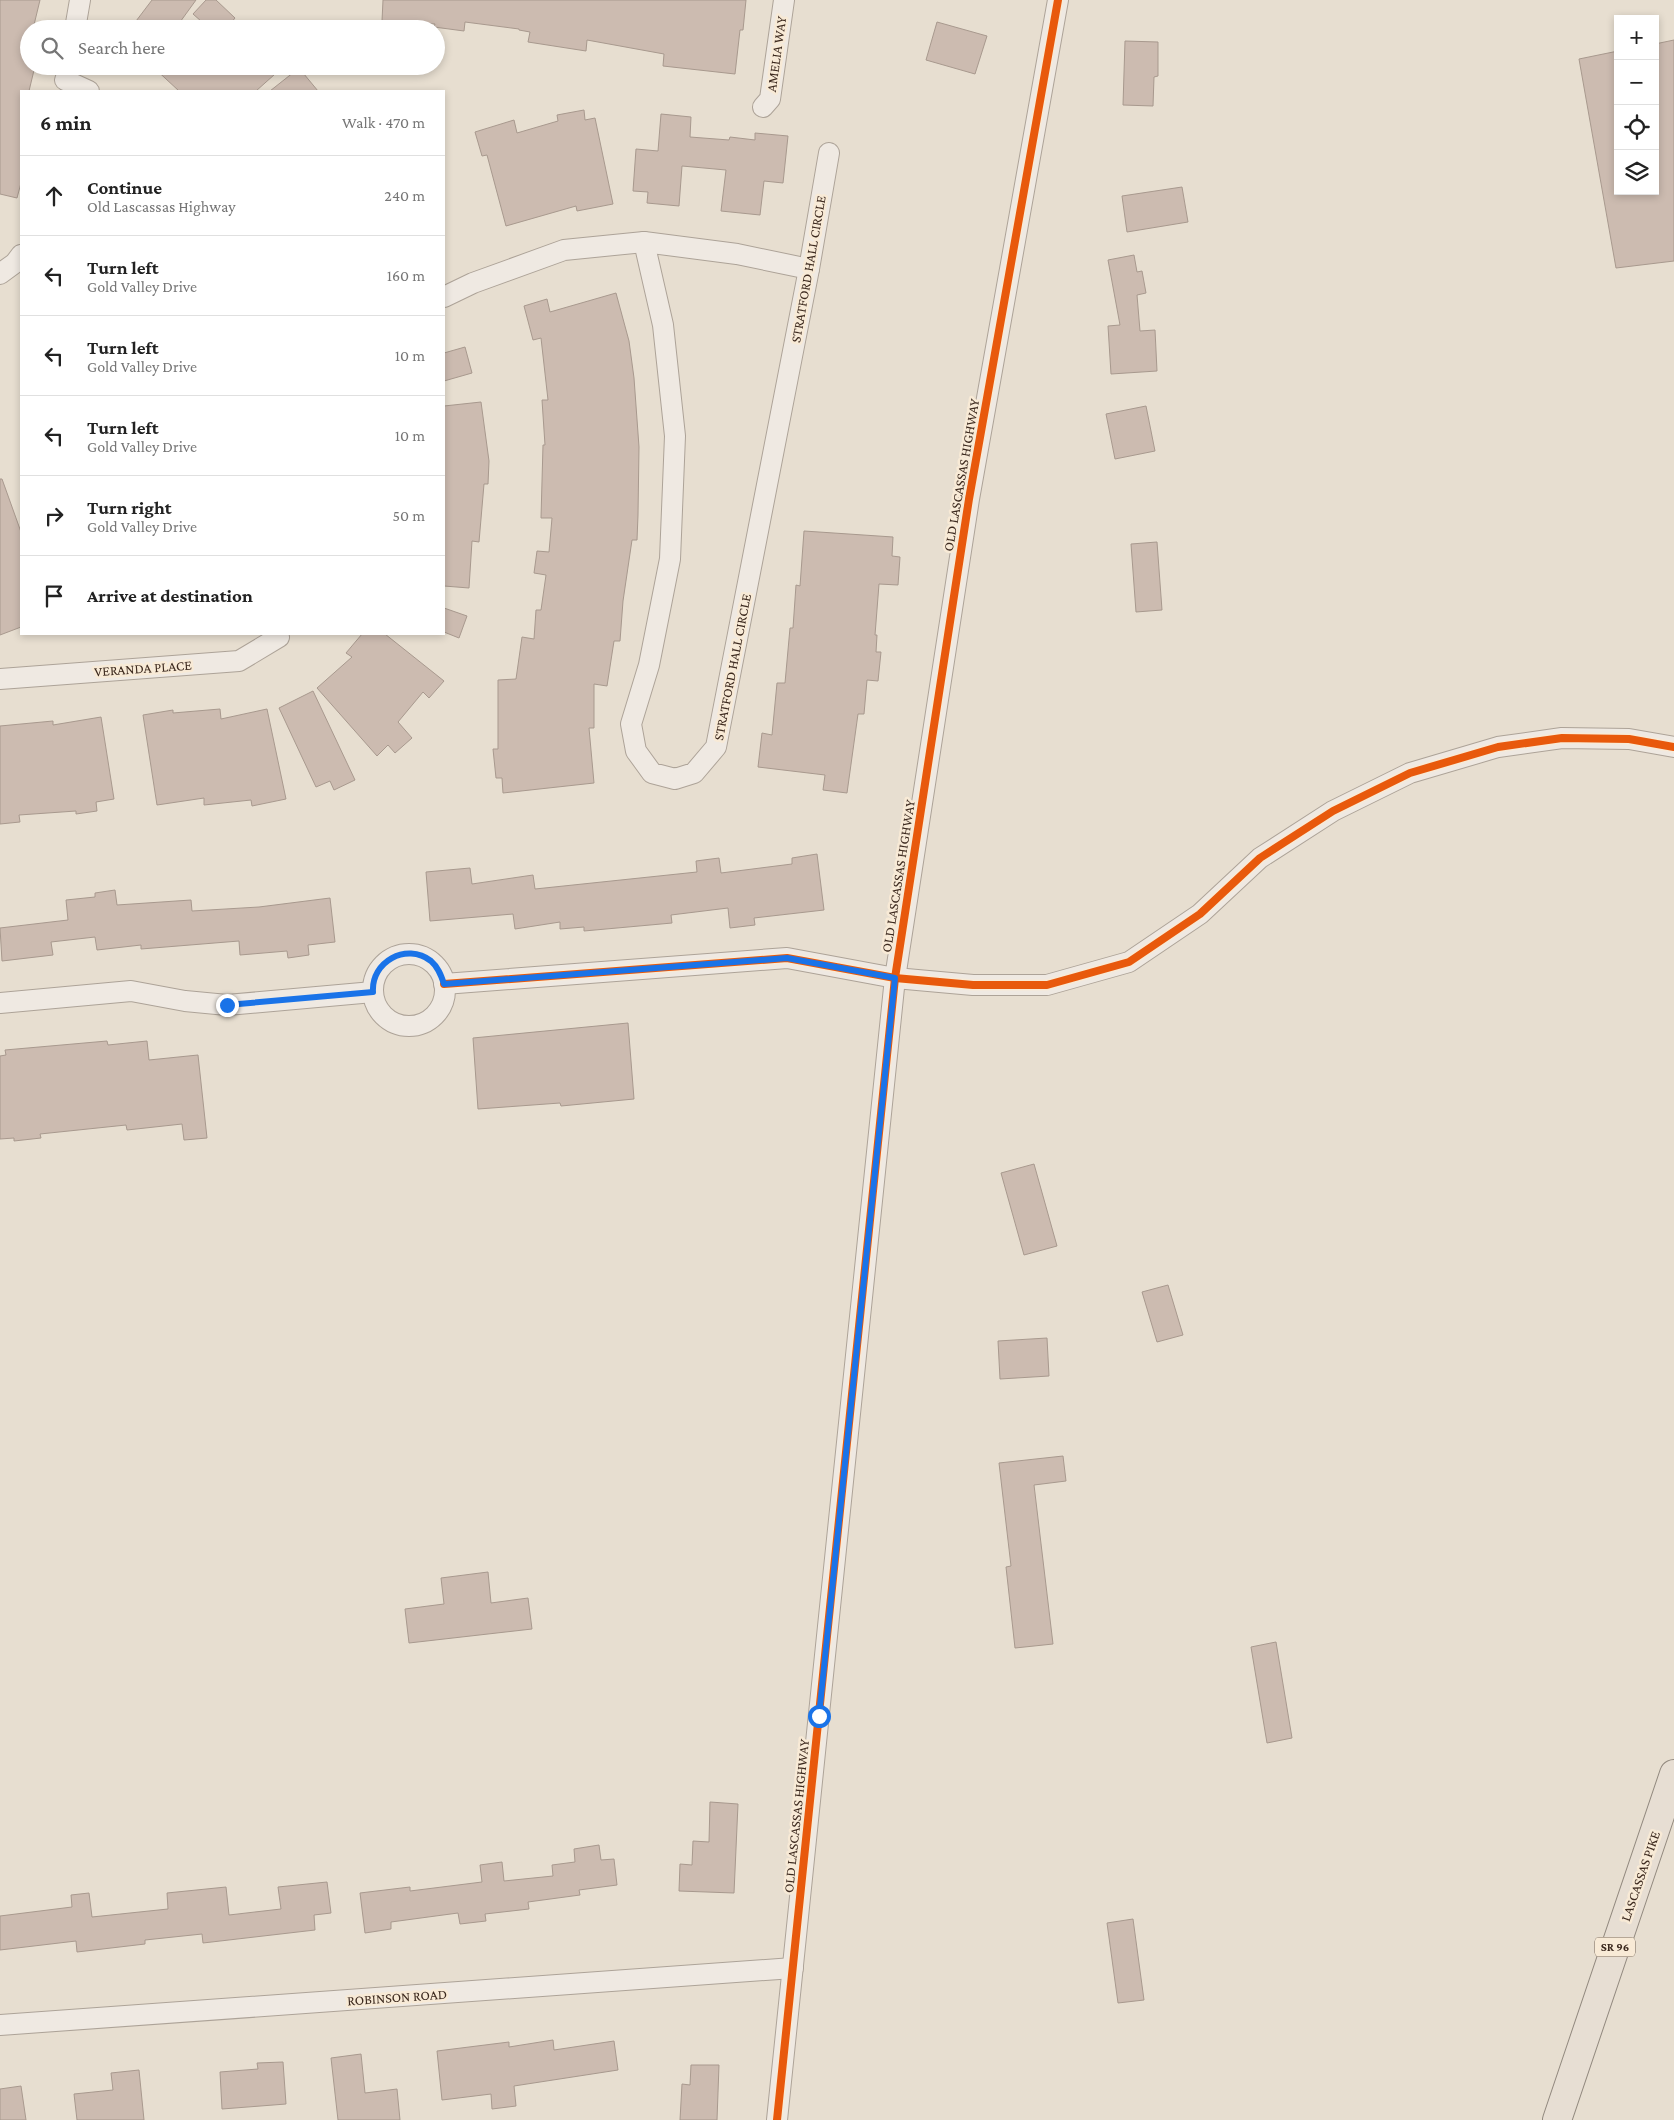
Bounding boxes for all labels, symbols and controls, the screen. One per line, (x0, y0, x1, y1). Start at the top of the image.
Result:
street label: AMELIA WAY (763, 15, 789, 93)
map controls (1614, 15, 1659, 195)
button: + (1614, 15, 1659, 60)
search box (20, 20, 445, 75)
icon: search (38, 34, 66, 62)
text: Search here (78, 37, 165, 58)
button: − (1614, 60, 1659, 105)
button: locate (1614, 105, 1659, 150)
text: 6 min (40, 111, 91, 135)
text: Walk · 470 m (342, 114, 425, 131)
button: layers (1614, 150, 1659, 195)
text: Continue (87, 177, 162, 198)
icon: ahead (40, 182, 68, 210)
text: 240 m (384, 187, 425, 204)
street label: STRATFORD HALL CIRCLE (787, 194, 829, 344)
text: Old Lascassas Highway (87, 198, 236, 215)
text: Turn left (87, 257, 159, 278)
icon: left (40, 262, 68, 290)
text: 160 m (387, 267, 425, 284)
text: Gold Valley Drive (87, 278, 197, 295)
text: Turn left (87, 337, 159, 358)
icon: left (40, 342, 68, 370)
text: 10 m (395, 347, 425, 364)
text: Gold Valley Drive (87, 358, 197, 375)
street label: OLD LASCASSAS HIGHWAY (940, 397, 982, 552)
text: Turn left (87, 417, 159, 438)
icon: left (40, 422, 68, 450)
text: 10 m (395, 427, 425, 444)
text: Gold Valley Drive (87, 438, 197, 455)
text: Turn right (87, 497, 172, 518)
icon: right (40, 502, 68, 530)
text: 50 m (393, 507, 425, 524)
text: Gold Valley Drive (87, 518, 197, 535)
icon: arrive (40, 582, 68, 610)
text: Arrive at destination (87, 585, 253, 606)
street label: STRATFORD HALL CIRCLE (710, 592, 754, 742)
street label: VERANDA PLACE (94, 657, 193, 679)
street label: OLD LASCASSAS HIGHWAY (878, 798, 918, 954)
route end (216, 994, 239, 1017)
route start (808, 1705, 831, 1728)
street label: OLD LASCASSAS HIGHWAY (780, 1738, 812, 1894)
street label: LASCASSAS PIKE (1617, 1828, 1663, 1923)
road number: SR 96 (1595, 1938, 1635, 1956)
street label: ROBINSON ROAD (347, 1986, 447, 2008)

